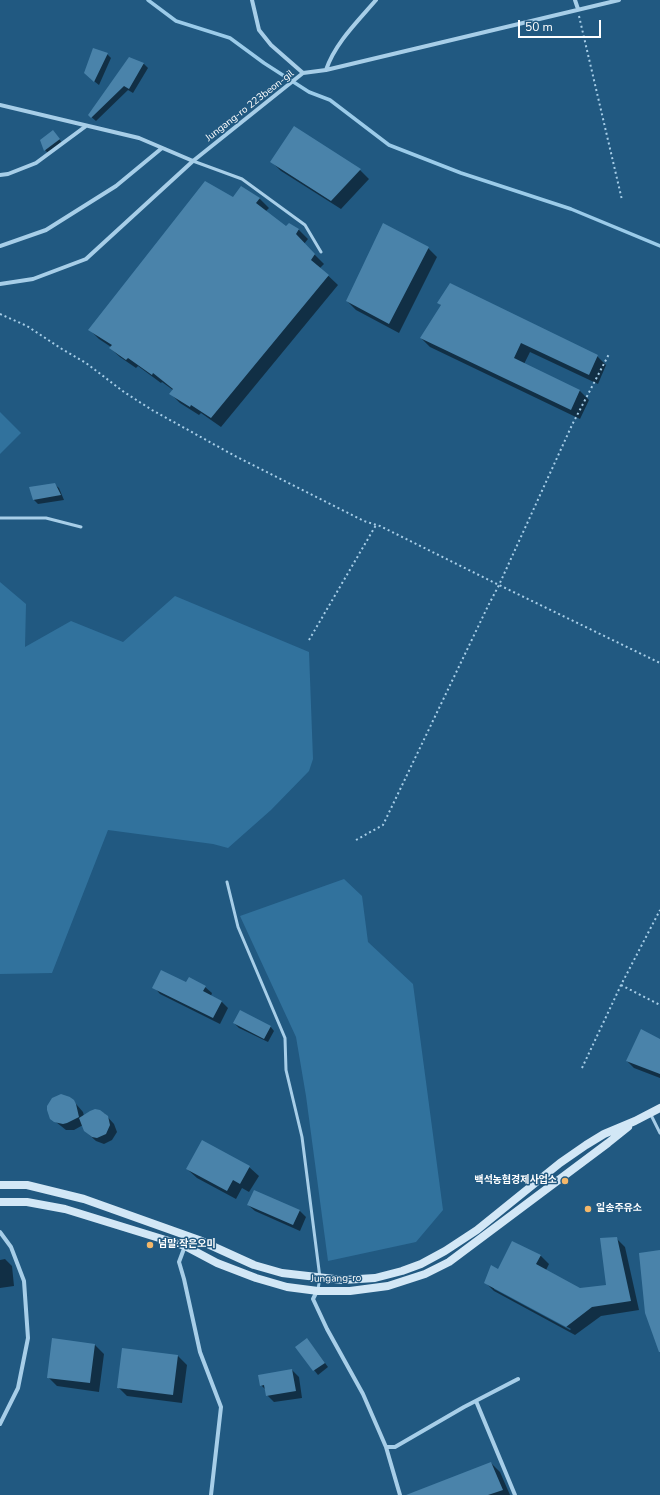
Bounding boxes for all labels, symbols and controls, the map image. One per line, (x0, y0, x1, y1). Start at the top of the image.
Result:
scale bar (520, 12, 603, 38)
text: 50 m (525, 19, 553, 35)
street label: Jungang-ro 223beon-gil (203, 68, 297, 144)
place label: 백석농협경제사업소 (474, 1175, 557, 1187)
marker: 백석농협경제사업소 (560, 1176, 570, 1186)
place label: 일송주유소 (596, 1203, 642, 1215)
marker: 일송주유소 (583, 1204, 593, 1214)
place label: 넘말.작은오미 (158, 1239, 216, 1251)
marker: 넘말.작은오미 (145, 1240, 155, 1250)
street label: Jungang-ro (311, 1273, 361, 1285)

